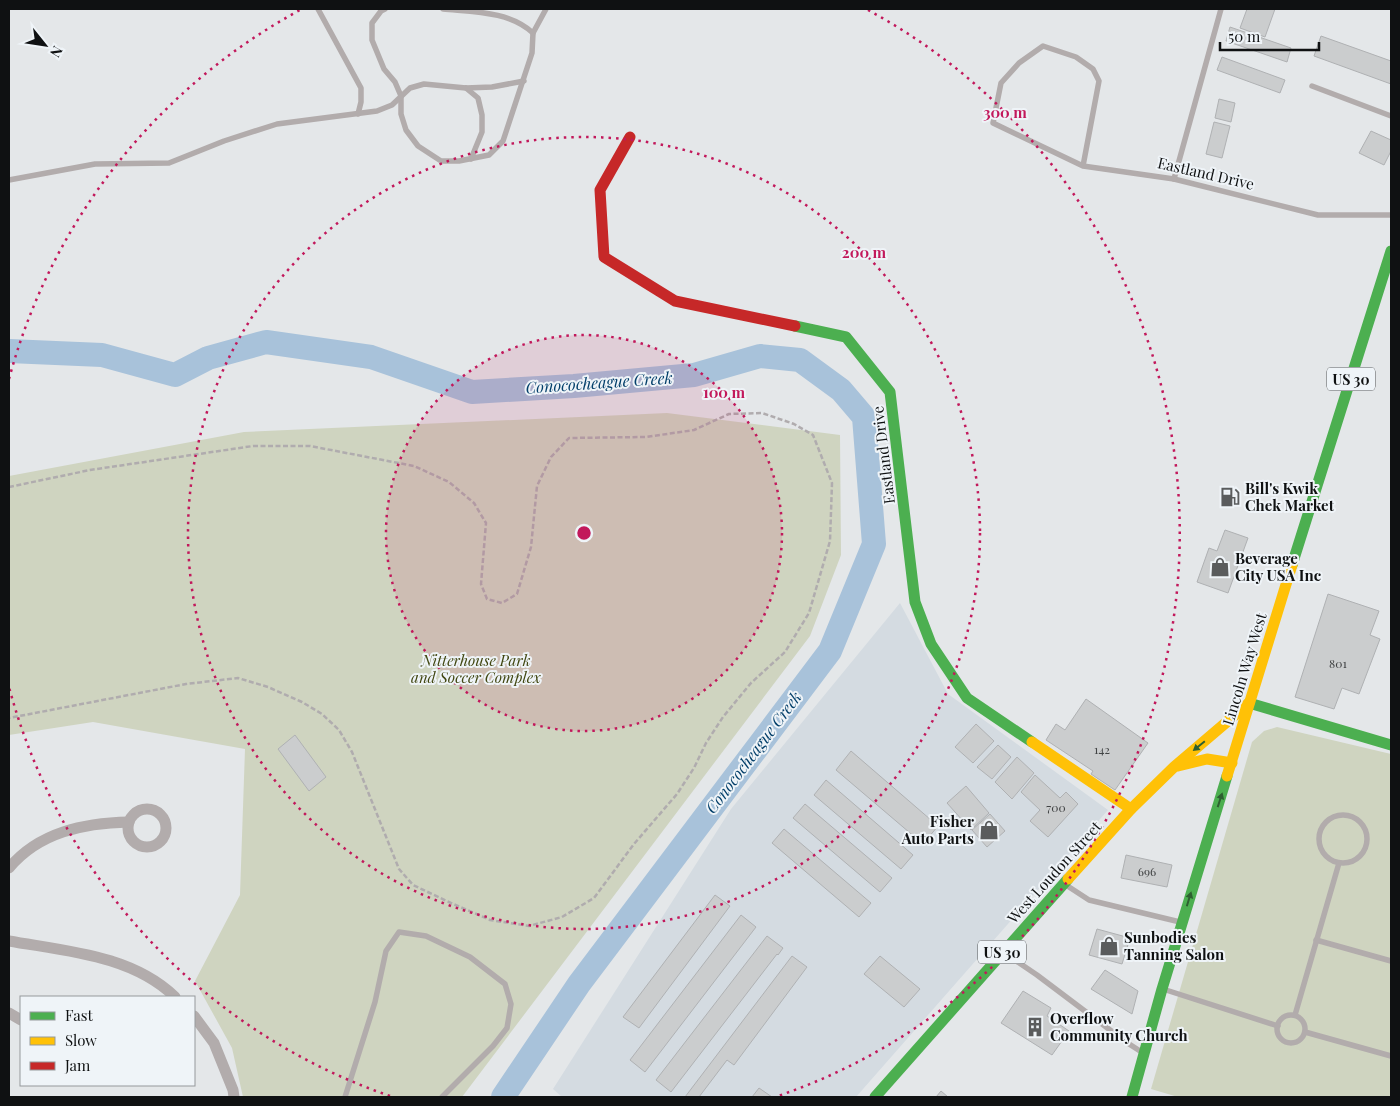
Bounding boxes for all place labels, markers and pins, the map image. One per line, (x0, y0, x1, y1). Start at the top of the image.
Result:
place label: Bill's Kwik Chek Market (1245, 478, 1335, 515)
fuel station icon: Bill's Kwik Chek Market (1219, 486, 1241, 508)
centre of rings (575, 524, 593, 542)
place label: Beverage City USA Inc (1235, 548, 1322, 585)
shop icon: Beverage City USA Inc (1209, 556, 1231, 578)
place label: Fisher Auto Parts (901, 811, 974, 848)
shop icon: Fisher Auto Parts (978, 819, 1000, 841)
place label: Sunbodies Tanning Salon (1124, 927, 1225, 964)
shop icon: Sunbodies Tanning Salon (1098, 935, 1120, 957)
place label: Overflow Community Church (1050, 1008, 1188, 1045)
building icon: Overflow Community Church (1024, 1016, 1046, 1038)

